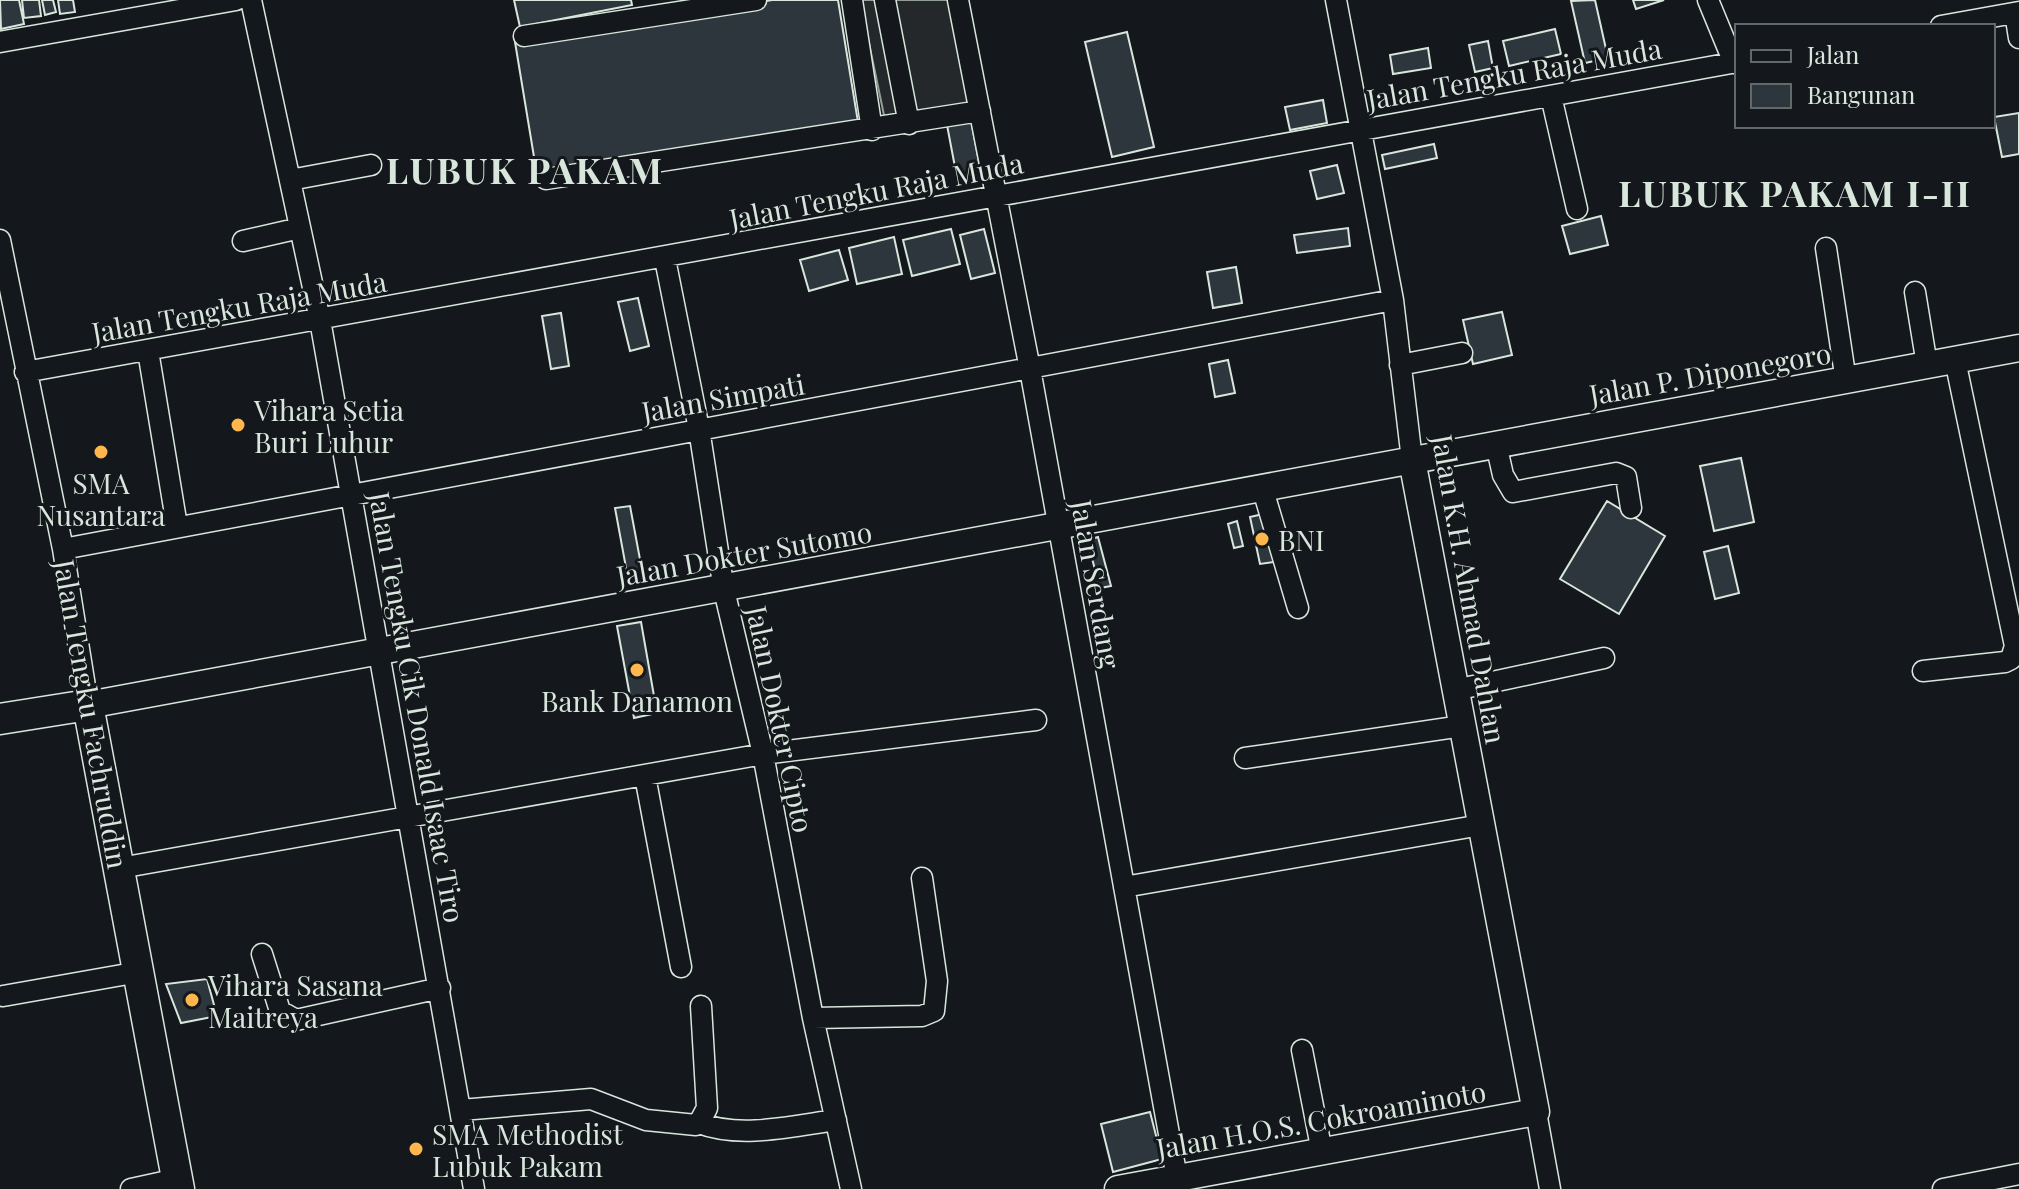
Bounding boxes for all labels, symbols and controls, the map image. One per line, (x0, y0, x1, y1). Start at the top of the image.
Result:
legend (1735, 24, 1995, 128)
street label: Jalan Tengku Raja Muda (1363, 29, 1664, 117)
text: Jalan (1806, 38, 1859, 70)
text: Bangunan (1807, 78, 1915, 110)
street label: Jalan Tengku Raja Muda (725, 143, 1026, 237)
district label: LUBUK PAKAM (386, 145, 664, 193)
district label: LUBUK PAKAM I-II (1618, 168, 1972, 216)
street label: Jalan Tengku Raja Muda (88, 262, 389, 350)
street label: Jalan P. Diponegoro (1585, 334, 1834, 413)
street label: Jalan Simpati (638, 364, 807, 430)
place label: Vihara Setia Buri Luhur (253, 391, 404, 460)
marker: Vihara Setia Buri Luhur (229, 416, 247, 434)
street label: Jalan K.H. Ahmad Dahlan (1424, 431, 1515, 747)
marker: SMA Nusantara (92, 443, 110, 461)
place label: SMA Nusantara (36, 464, 166, 533)
street label: Jalan Tengku Cik Donald Isaac Tiro (362, 488, 474, 925)
street label: Jalan Serdang (1064, 496, 1130, 671)
street label: Jalan Dokter Sutomo (612, 512, 875, 594)
place label: BNI (1278, 521, 1325, 558)
marker: BNI (1253, 530, 1271, 548)
street label: Jalan Tengku Fachruddin (46, 555, 137, 872)
street label: Jalan Dokter Cipto (739, 601, 823, 836)
marker: Bank Danamon (628, 661, 646, 679)
place label: Bank Danamon (541, 682, 733, 719)
place label: Vihara Sasana Maitreya (207, 966, 383, 1035)
marker: Vihara Sasana Maitreya (183, 991, 201, 1009)
street label: Jalan H.O.S. Cokroaminoto (1152, 1072, 1489, 1166)
place label: SMA Methodist Lubuk Pakam (432, 1115, 624, 1184)
marker: SMA Methodist Lubuk Pakam (407, 1140, 425, 1158)

